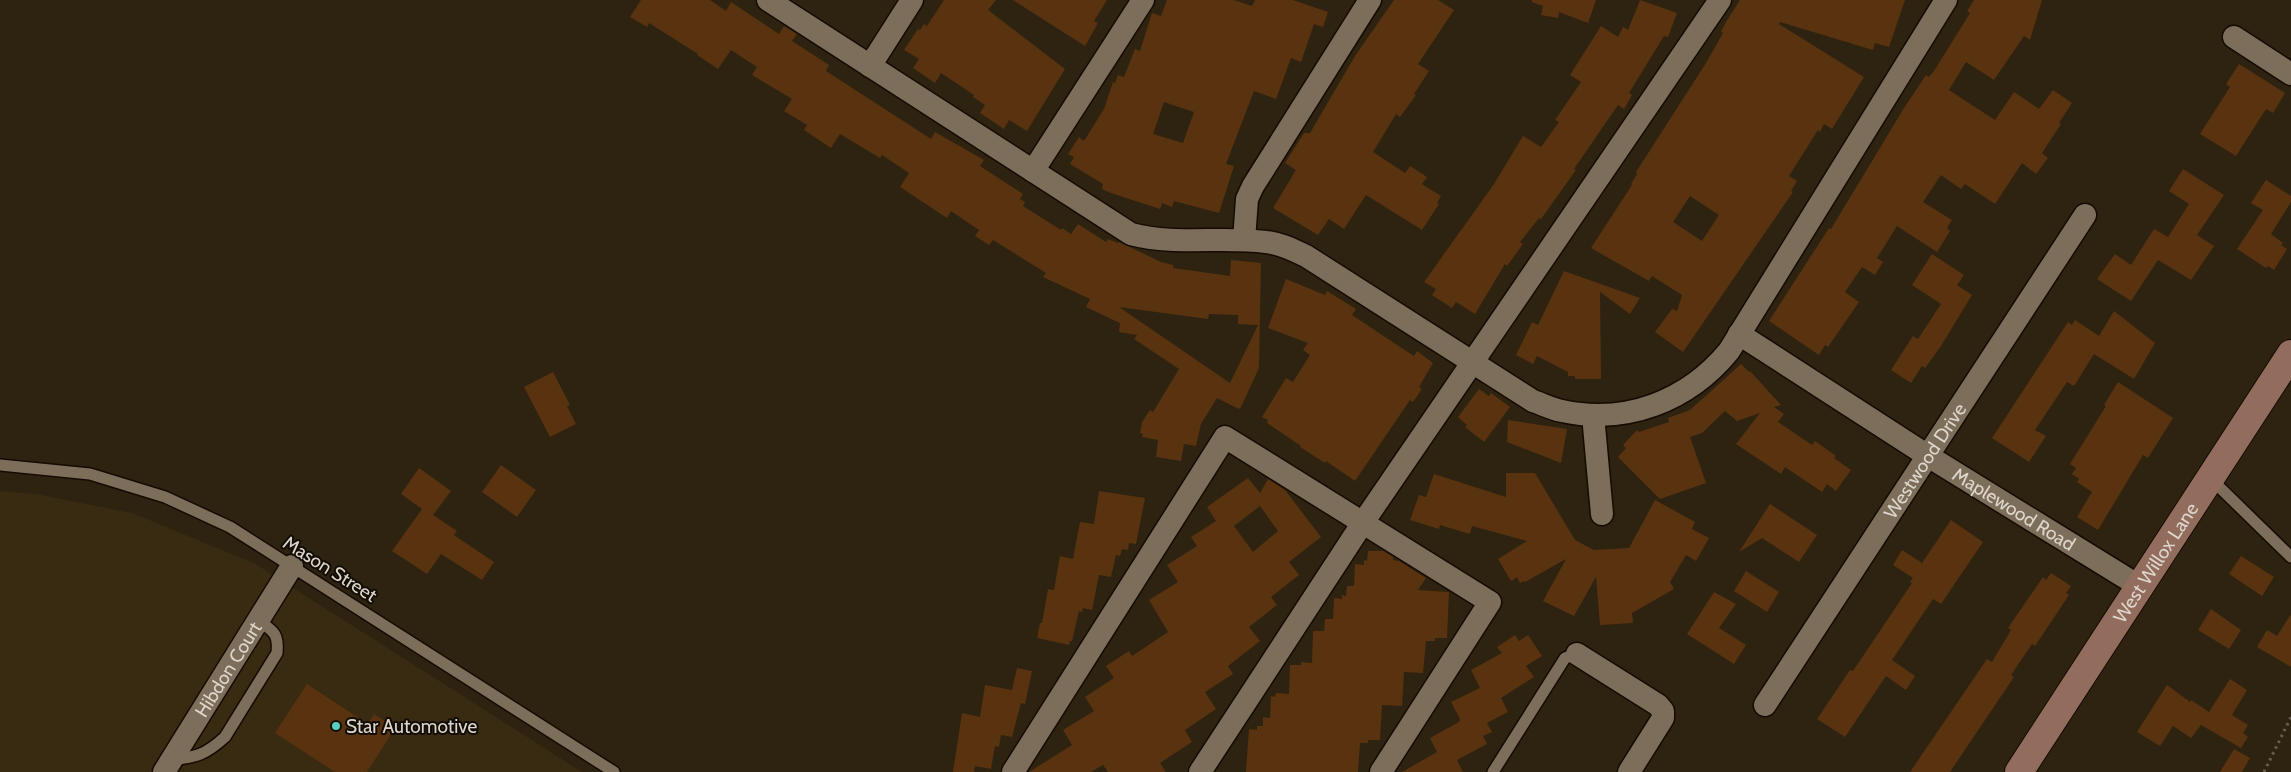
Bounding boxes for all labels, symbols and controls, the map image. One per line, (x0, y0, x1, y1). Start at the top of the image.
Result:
street label: Westwood Drive (1879, 398, 1971, 523)
street label: Maplewood Road (1948, 463, 2080, 555)
street label: West Willox Lane (2108, 498, 2203, 627)
street label: Mason Street (279, 531, 382, 607)
street label: Hibdon Court (190, 617, 266, 721)
place label: Star Automotive (346, 715, 477, 738)
marker: Star Automotive (330, 720, 342, 732)

